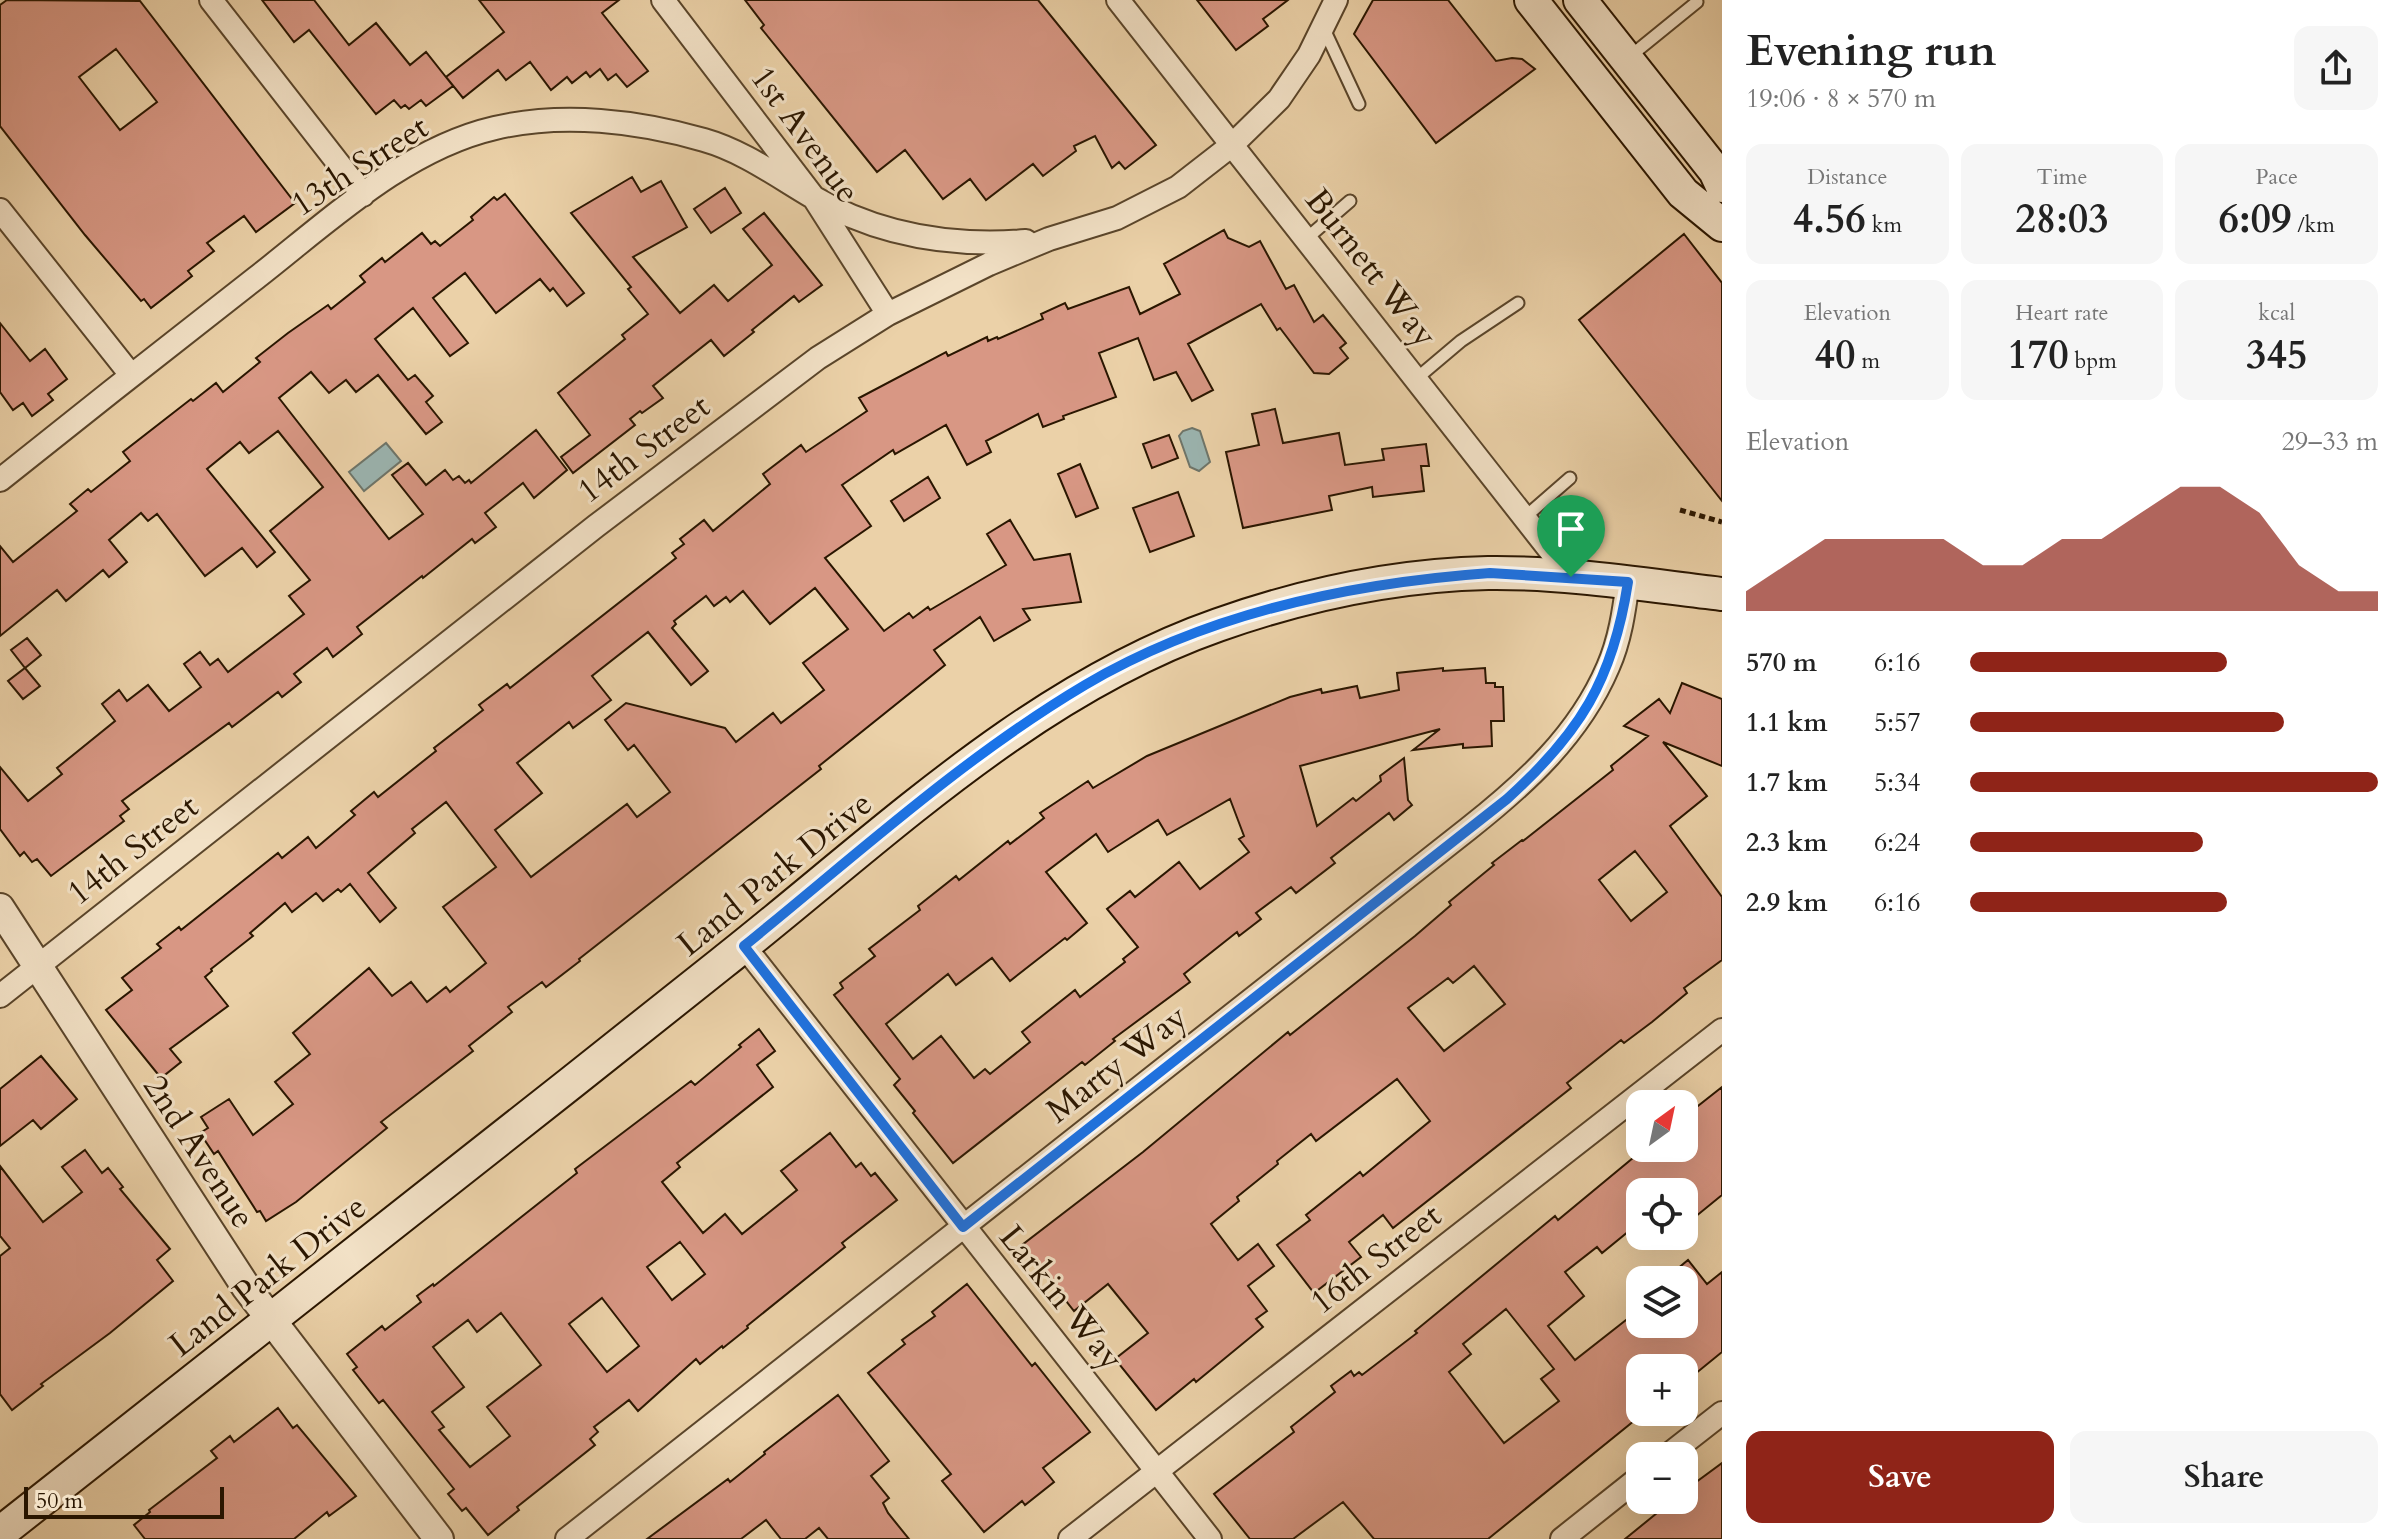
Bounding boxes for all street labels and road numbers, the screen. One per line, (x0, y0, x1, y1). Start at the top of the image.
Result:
street label: 1st Avenue (740, 57, 871, 212)
street label: 13th Street (282, 104, 437, 227)
street label: Burnett Way (1295, 179, 1448, 357)
street label: 14th Street (568, 384, 720, 514)
street label: Land Park Drive (667, 781, 882, 967)
street label: 14th Street (57, 784, 208, 916)
street label: Marty Way (1037, 994, 1197, 1133)
street label: 2nd Avenue (132, 1066, 266, 1237)
street label: Land Park Drive (159, 1184, 376, 1367)
street label: 16th Street (1300, 1193, 1451, 1325)
street label: Larkin Way (989, 1216, 1134, 1380)

